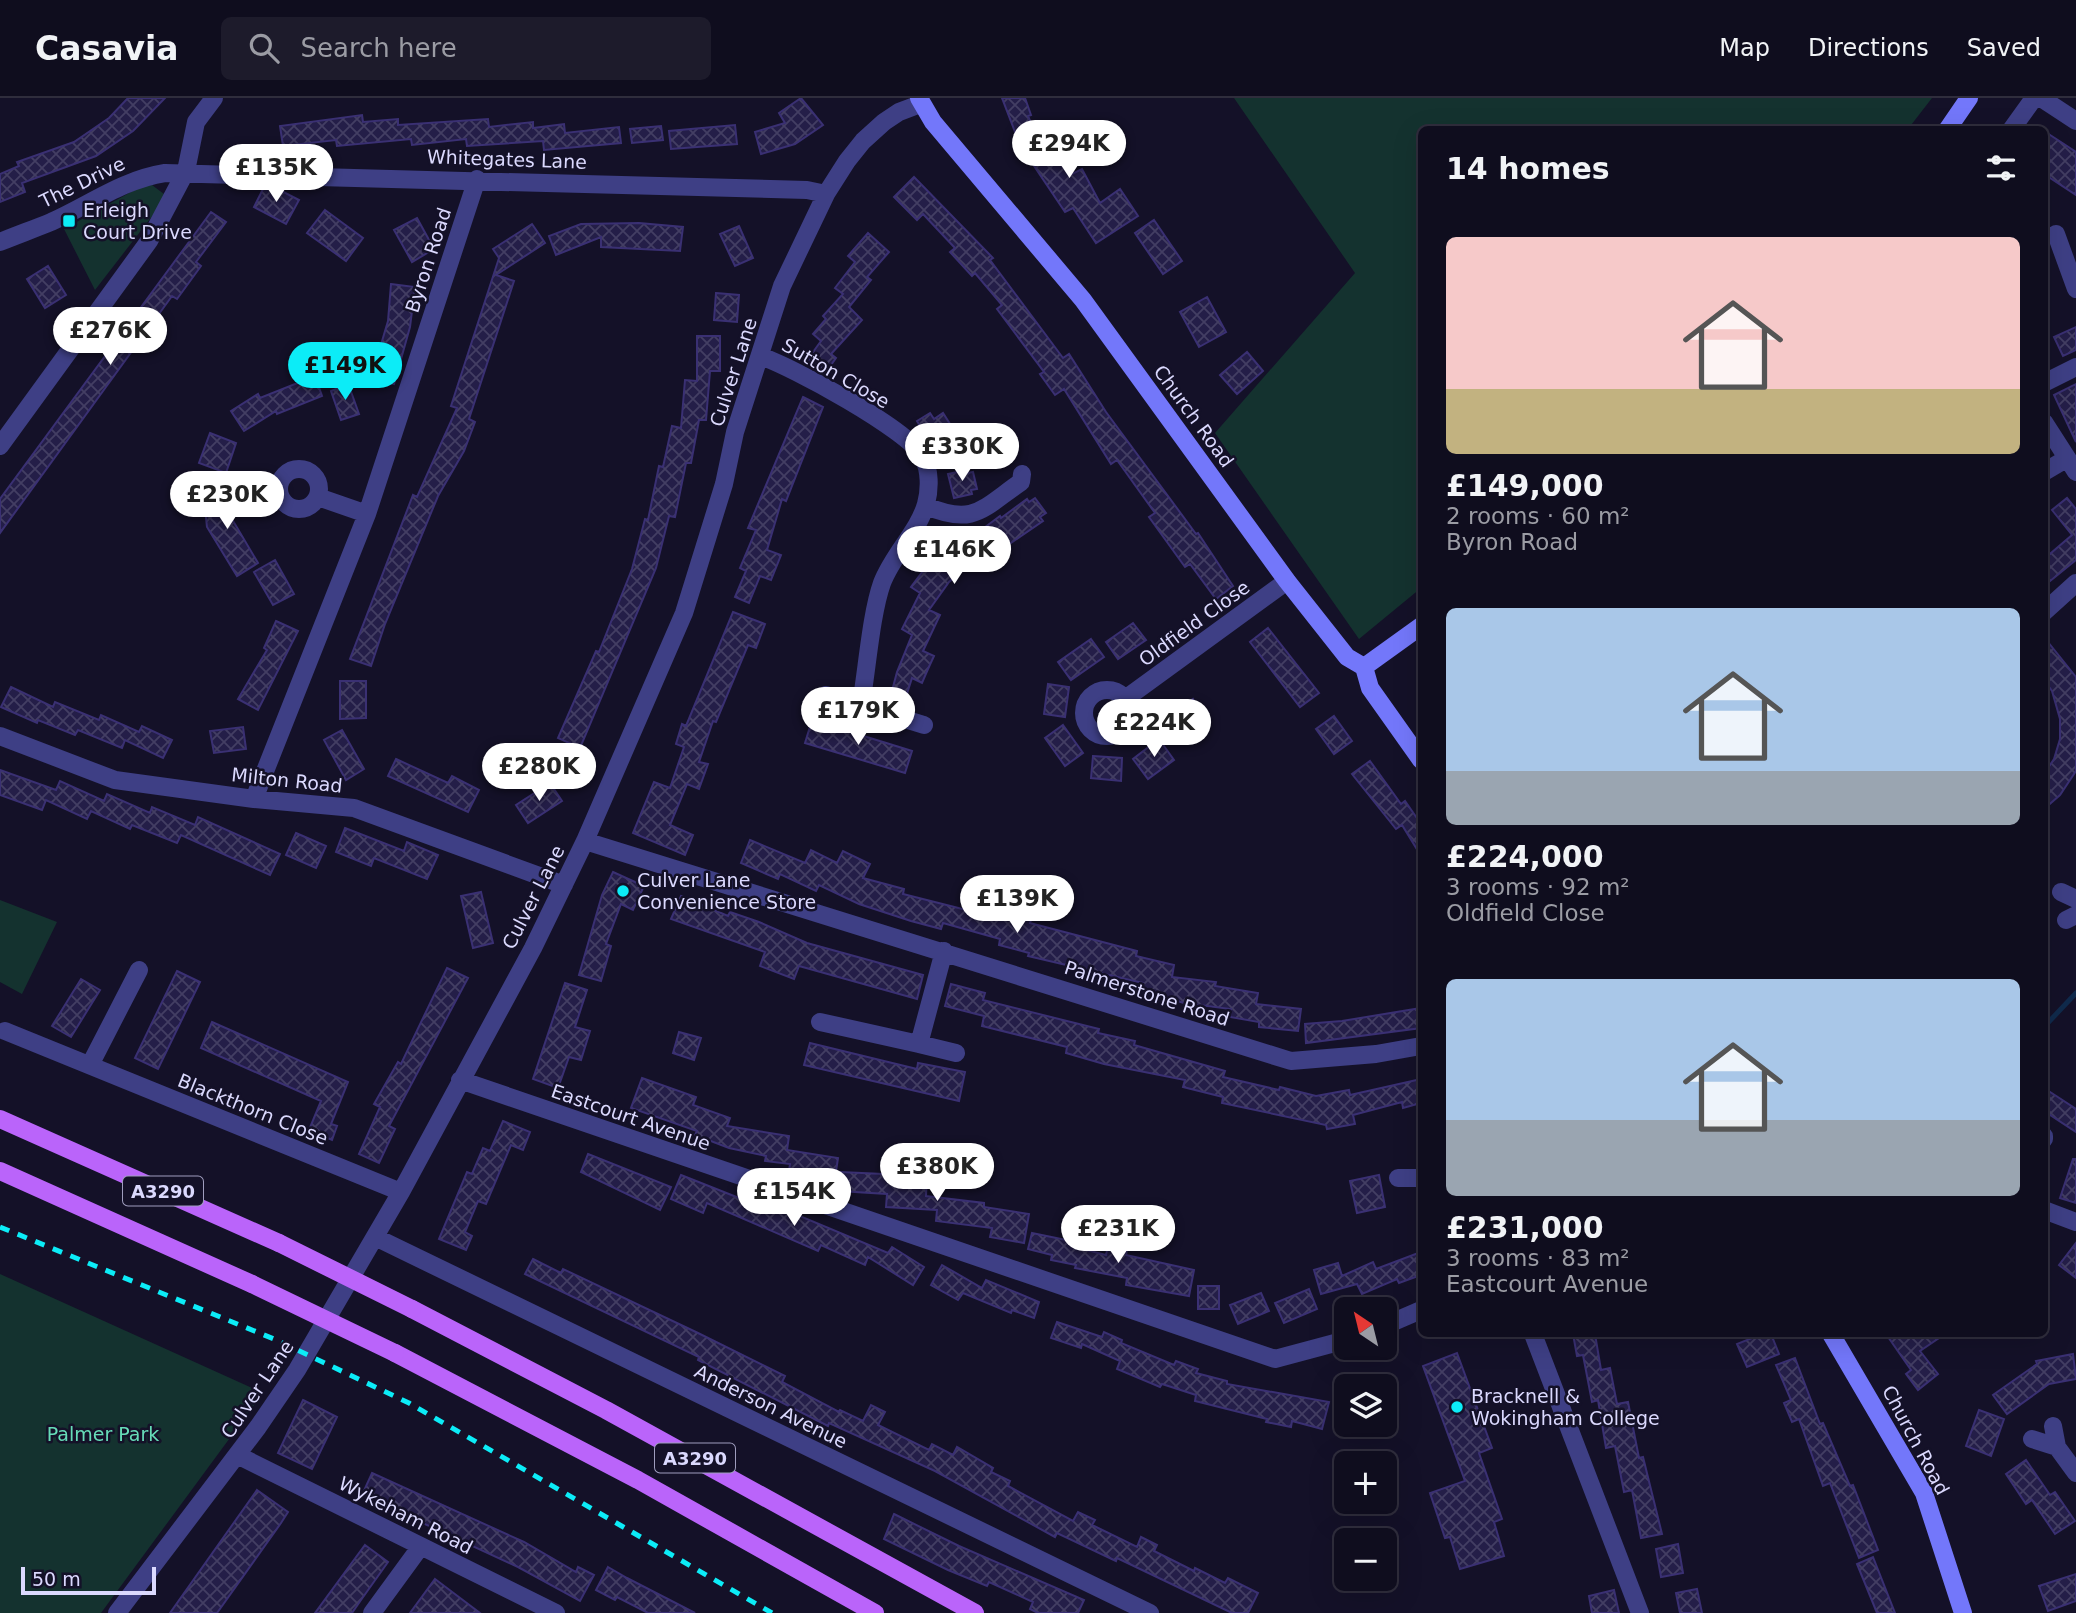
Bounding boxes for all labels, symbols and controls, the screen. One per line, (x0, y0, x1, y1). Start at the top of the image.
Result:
search box (221, 17, 711, 80)
text: Casavia (35, 29, 179, 68)
icon: search (245, 29, 283, 67)
text: Search here (301, 33, 457, 63)
text: Map (1719, 34, 1770, 62)
text: Directions (1808, 34, 1929, 62)
text: Saved (1967, 34, 2041, 62)
pin: £294K (1020, 120, 1118, 180)
text: £294K (1028, 130, 1110, 156)
pin: £135K (227, 144, 325, 204)
street label: Whitegates Lane (427, 145, 587, 173)
icon: filters (1982, 149, 2020, 187)
text: 14 homes (1446, 151, 1610, 186)
street label: The Drive (35, 152, 128, 212)
text: £135K (235, 154, 317, 180)
place label: Erleigh Court Drive (83, 199, 192, 243)
street label: Byron Road (401, 205, 455, 315)
marker: Erleigh Court Drive (61, 213, 77, 229)
icon: home (1670, 282, 1796, 408)
pin: £276K (61, 308, 159, 367)
street label: Culver Lane (705, 315, 761, 429)
text: £276K (69, 317, 151, 343)
street label: Sutton Close (778, 333, 894, 413)
pin: £149K (296, 342, 394, 402)
text: £149K (304, 352, 386, 378)
street label: Church Road (1150, 361, 1238, 471)
pin: £330K (913, 424, 1011, 483)
text: £330K (921, 433, 1003, 459)
text: £149,000 (1446, 468, 1604, 503)
pin: £230K (178, 472, 276, 531)
text: £230K (186, 481, 268, 507)
text: 2 rooms · 60 m² (1446, 503, 1630, 529)
pin: £146K (905, 526, 1003, 586)
text: Byron Road (1446, 529, 1578, 555)
text: £146K (913, 536, 995, 562)
street label: Oldfield Close (1135, 576, 1253, 670)
icon: home (1670, 653, 1796, 779)
pin: £179K (809, 688, 907, 747)
text: £179K (817, 697, 899, 723)
pin: £224K (1105, 700, 1203, 759)
text: £224K (1113, 709, 1195, 735)
pin: £280K (490, 744, 588, 803)
text: £280K (498, 753, 580, 779)
street label: Milton Road (230, 763, 344, 797)
text: £224,000 (1446, 839, 1604, 874)
street label: Culver Lane (497, 842, 569, 952)
place label: Culver Lane Convenience Store (637, 869, 816, 913)
text: 3 rooms · 92 m² (1446, 874, 1630, 900)
pin: £139K (968, 876, 1066, 935)
marker: Culver Lane Convenience Store (615, 883, 631, 899)
text: £139K (976, 885, 1058, 911)
text: Oldfield Close (1446, 900, 1605, 926)
street label: Palmerstone Road (1062, 956, 1232, 1030)
icon: home (1670, 1024, 1796, 1150)
street label: Blackthorn Close (175, 1069, 331, 1149)
street label: Eastcourt Avenue (548, 1079, 714, 1155)
pin: £380K (888, 1144, 986, 1203)
text: £380K (896, 1153, 978, 1179)
pin: £154K (745, 1168, 843, 1228)
road number: A3290 (123, 1176, 203, 1206)
text: £154K (753, 1178, 835, 1204)
pin: £231K (1069, 1206, 1167, 1265)
text: £231,000 (1446, 1210, 1604, 1245)
text: £231K (1077, 1215, 1159, 1241)
text: 3 rooms · 83 m² (1446, 1245, 1630, 1271)
text: Eastcourt Avenue (1446, 1271, 1648, 1297)
north arrow (1334, 1297, 1396, 1360)
map controls (1334, 1297, 1397, 1591)
street label: Culver Lane (216, 1336, 298, 1442)
street label: Anderson Avenue (691, 1360, 851, 1452)
button: layers (1334, 1374, 1397, 1437)
street label: Church Road (1878, 1381, 1954, 1499)
place label: Bracknell & Wokingham College (1471, 1385, 1660, 1429)
marker: Bracknell & Wokingham College (1449, 1399, 1465, 1415)
park label: Palmer Park (47, 1423, 159, 1445)
road number: A3290 (655, 1443, 735, 1472)
button: + (1334, 1451, 1397, 1514)
street label: Wykeham Road (335, 1472, 477, 1558)
button: − (1334, 1528, 1397, 1591)
scale bar (21, 1564, 156, 1596)
text: 50 m (32, 1568, 81, 1590)

